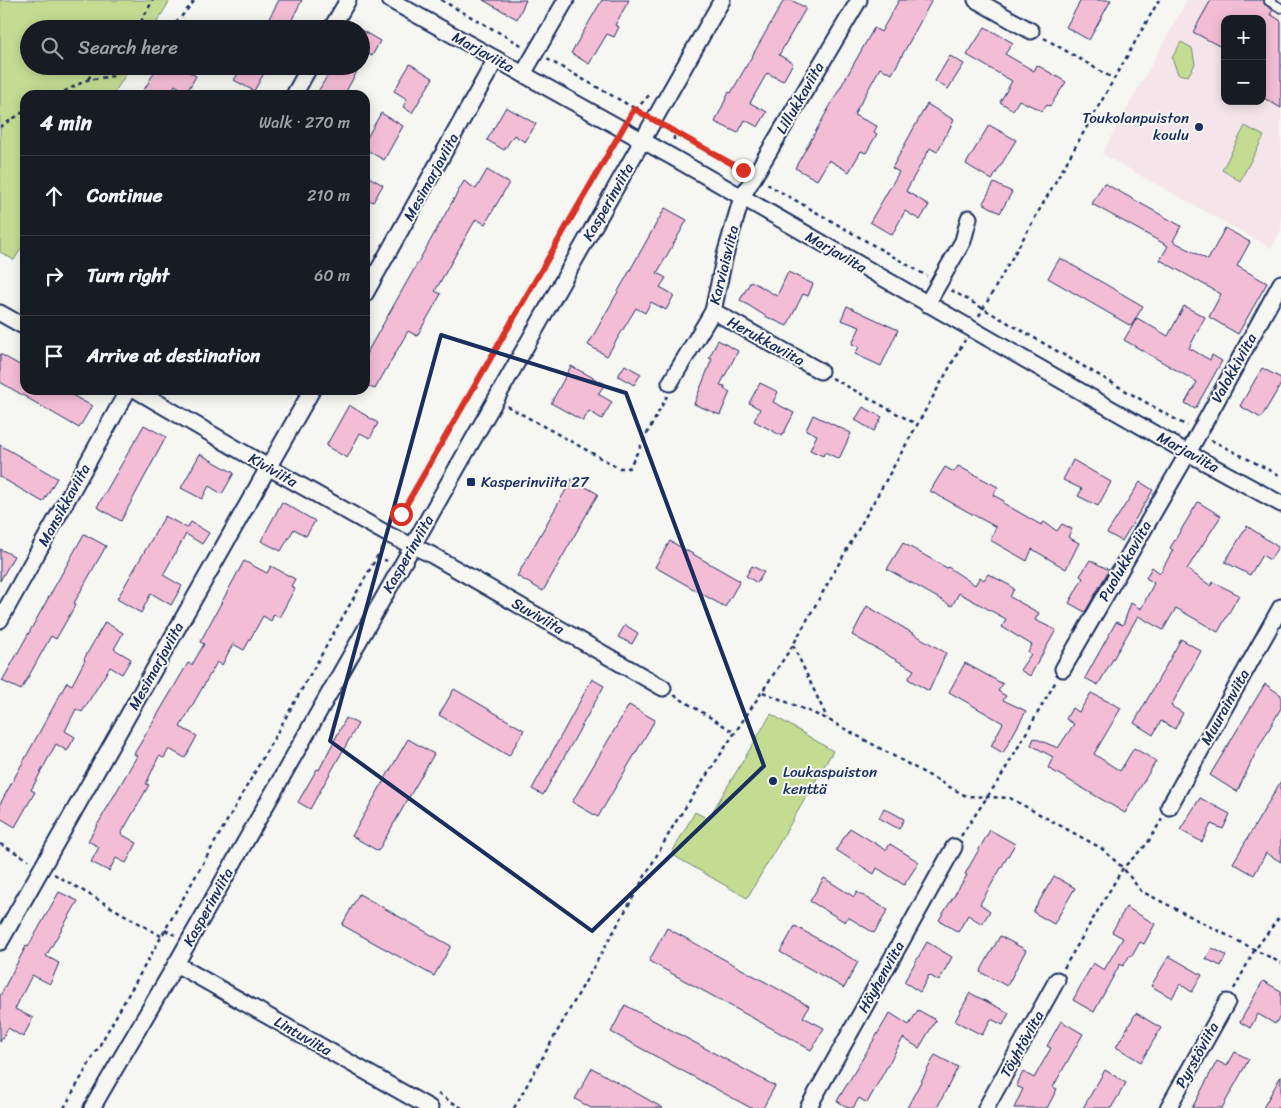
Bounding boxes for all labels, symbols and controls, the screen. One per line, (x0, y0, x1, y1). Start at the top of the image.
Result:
map controls (1221, 15, 1266, 105)
button: + (1221, 15, 1266, 60)
search box (20, 20, 370, 75)
street label: Marjaviita (447, 24, 519, 80)
text: Search here (78, 31, 178, 64)
icon: search (38, 34, 66, 62)
street label: Lillukkaviita (769, 56, 831, 139)
button: − (1221, 60, 1266, 105)
text: 4 min (40, 104, 92, 142)
place label: Toukolanpuiston koulu (1082, 105, 1189, 148)
text: Walk · 270 m (259, 108, 350, 137)
marker: Toukolanpuiston koulu (1193, 121, 1205, 133)
street label: Mesimarjaviita (396, 128, 466, 226)
street label: Kasperinviita (575, 158, 641, 246)
route end (732, 159, 755, 182)
text: Continue (87, 179, 163, 212)
text: 210 m (307, 181, 350, 210)
icon: ahead (40, 182, 68, 210)
street label: Karviaisviita (702, 222, 747, 307)
street label: Marjaviita (800, 224, 872, 280)
text: Turn right (87, 259, 169, 292)
text: 60 m (314, 261, 350, 290)
icon: right (40, 262, 68, 290)
street label: Herukkaviita (722, 309, 810, 373)
street label: Valokkiviita (1204, 328, 1264, 408)
text: Arrive at destination (87, 339, 260, 372)
icon: arrive (40, 342, 68, 370)
street label: Marjaviita (1152, 424, 1224, 480)
street label: Kiviviita (243, 445, 303, 495)
street label: Mansikkaviita (31, 458, 98, 551)
place label: Kasperinviita 27 (481, 469, 590, 495)
marker: Kasperinviita 27 (465, 476, 477, 488)
route start (390, 503, 413, 526)
street label: Kasperinviita (375, 510, 441, 598)
street label: Puolukkaviita (1091, 515, 1159, 606)
street label: Suviviita (507, 590, 570, 642)
street label: Mesimarjaviita (121, 617, 191, 715)
street label: Muurainviita (1193, 664, 1257, 750)
place label: Loukaspuiston kenttä (783, 759, 877, 802)
marker: Loukaspuiston kenttä (767, 775, 779, 787)
street label: Kasperinviita (176, 863, 241, 951)
street label: Höyhenviita (850, 936, 912, 1018)
street label: Töyhtöviita (993, 1005, 1051, 1082)
street label: Lintuviita (269, 1009, 337, 1063)
street label: Pyrstöviita (1168, 1017, 1226, 1093)

